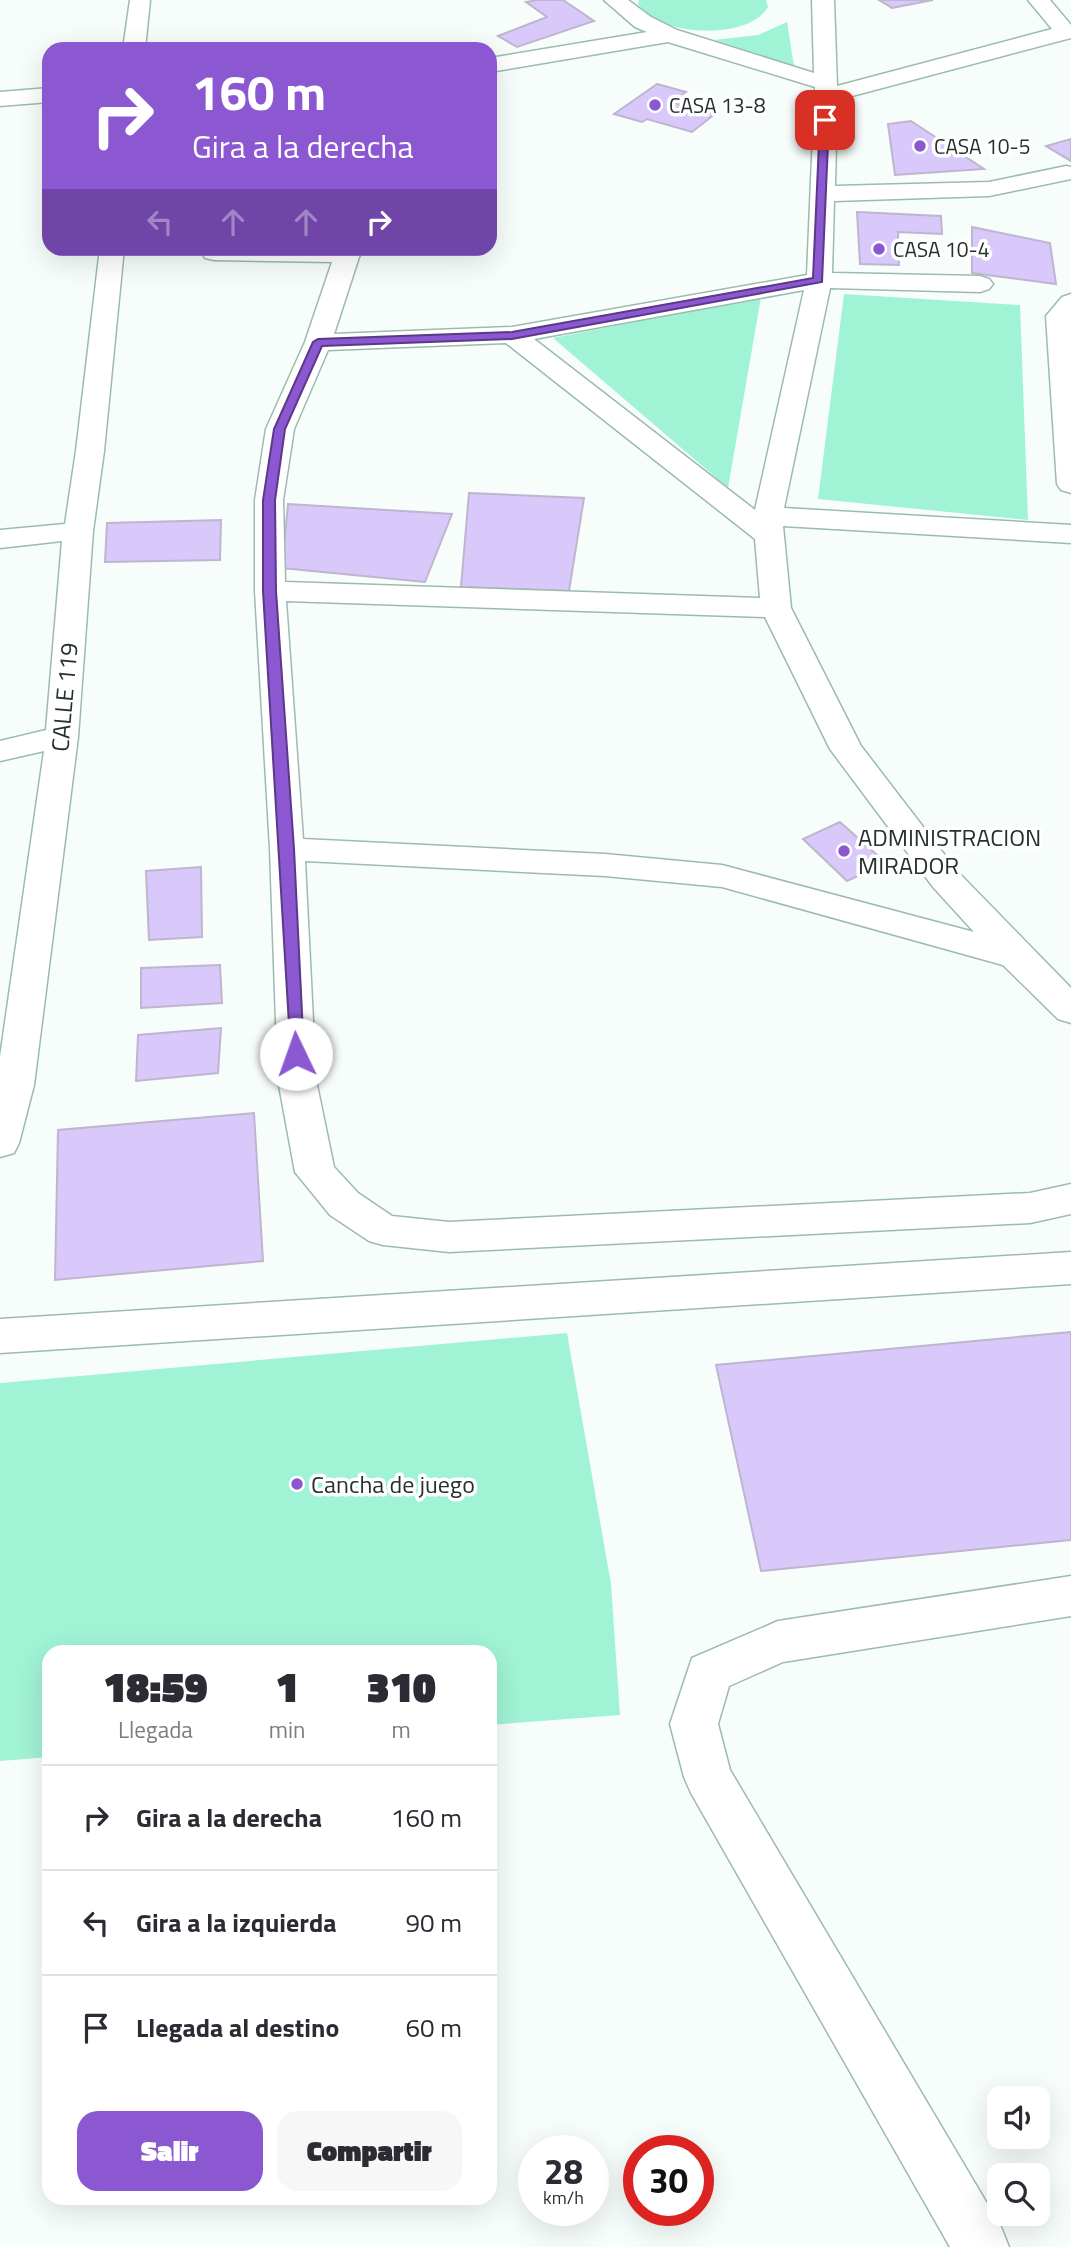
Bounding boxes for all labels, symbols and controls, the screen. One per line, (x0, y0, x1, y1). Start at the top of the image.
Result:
text: 160 m (192, 54, 326, 129)
icon: right (77, 70, 168, 161)
place label: CASA 13-8 (669, 89, 766, 121)
pin (795, 90, 855, 150)
marker: CASA 13-8 (647, 97, 663, 113)
icon: arrive (806, 101, 844, 139)
text: Gira a la derecha (192, 122, 414, 170)
place label: CASA 10-5 (934, 130, 1031, 162)
marker: CASA 10-5 (912, 138, 928, 154)
icon: left (141, 203, 179, 241)
icon: ahead (214, 203, 252, 241)
icon: ahead (287, 203, 325, 241)
icon: right (360, 203, 398, 241)
place label: CASA 10-4 (893, 233, 990, 265)
marker: CASA 10-4 (871, 241, 887, 257)
street label: CALLE 119 (41, 641, 87, 753)
place label: ADMINISTRACION MIRADOR (858, 819, 1041, 883)
marker: ADMINISTRACION MIRADOR (836, 843, 852, 859)
position arrow (259, 1017, 333, 1091)
place label: Cancha de juego (311, 1466, 475, 1502)
marker: Cancha de juego (289, 1476, 305, 1492)
text: 18:59 (103, 1654, 208, 1718)
text: 1 (276, 1654, 299, 1718)
text: 310 (367, 1654, 436, 1718)
text: Llegada (118, 1712, 193, 1747)
text: min (269, 1712, 305, 1747)
text: m (392, 1712, 411, 1747)
text: Gira a la derecha (136, 1798, 322, 1837)
text: 160 m (391, 1798, 462, 1837)
icon: right (77, 1799, 115, 1837)
text: Gira a la izquierda (136, 1903, 337, 1942)
text: 90 m (405, 1903, 462, 1942)
icon: left (77, 1904, 115, 1942)
text: Llegada al destino (136, 2008, 339, 2047)
text: 60 m (405, 2008, 462, 2047)
icon: arrive (77, 2009, 115, 2047)
map controls (987, 2086, 1050, 2226)
button: sound (987, 2086, 1050, 2149)
button: Salir (77, 2111, 263, 2191)
button: Compartir (277, 2111, 462, 2191)
speed limit sign: 30 (623, 2135, 714, 2226)
text: 28 (544, 2144, 583, 2198)
button: search (987, 2163, 1050, 2226)
text: km/h (543, 2184, 584, 2211)

